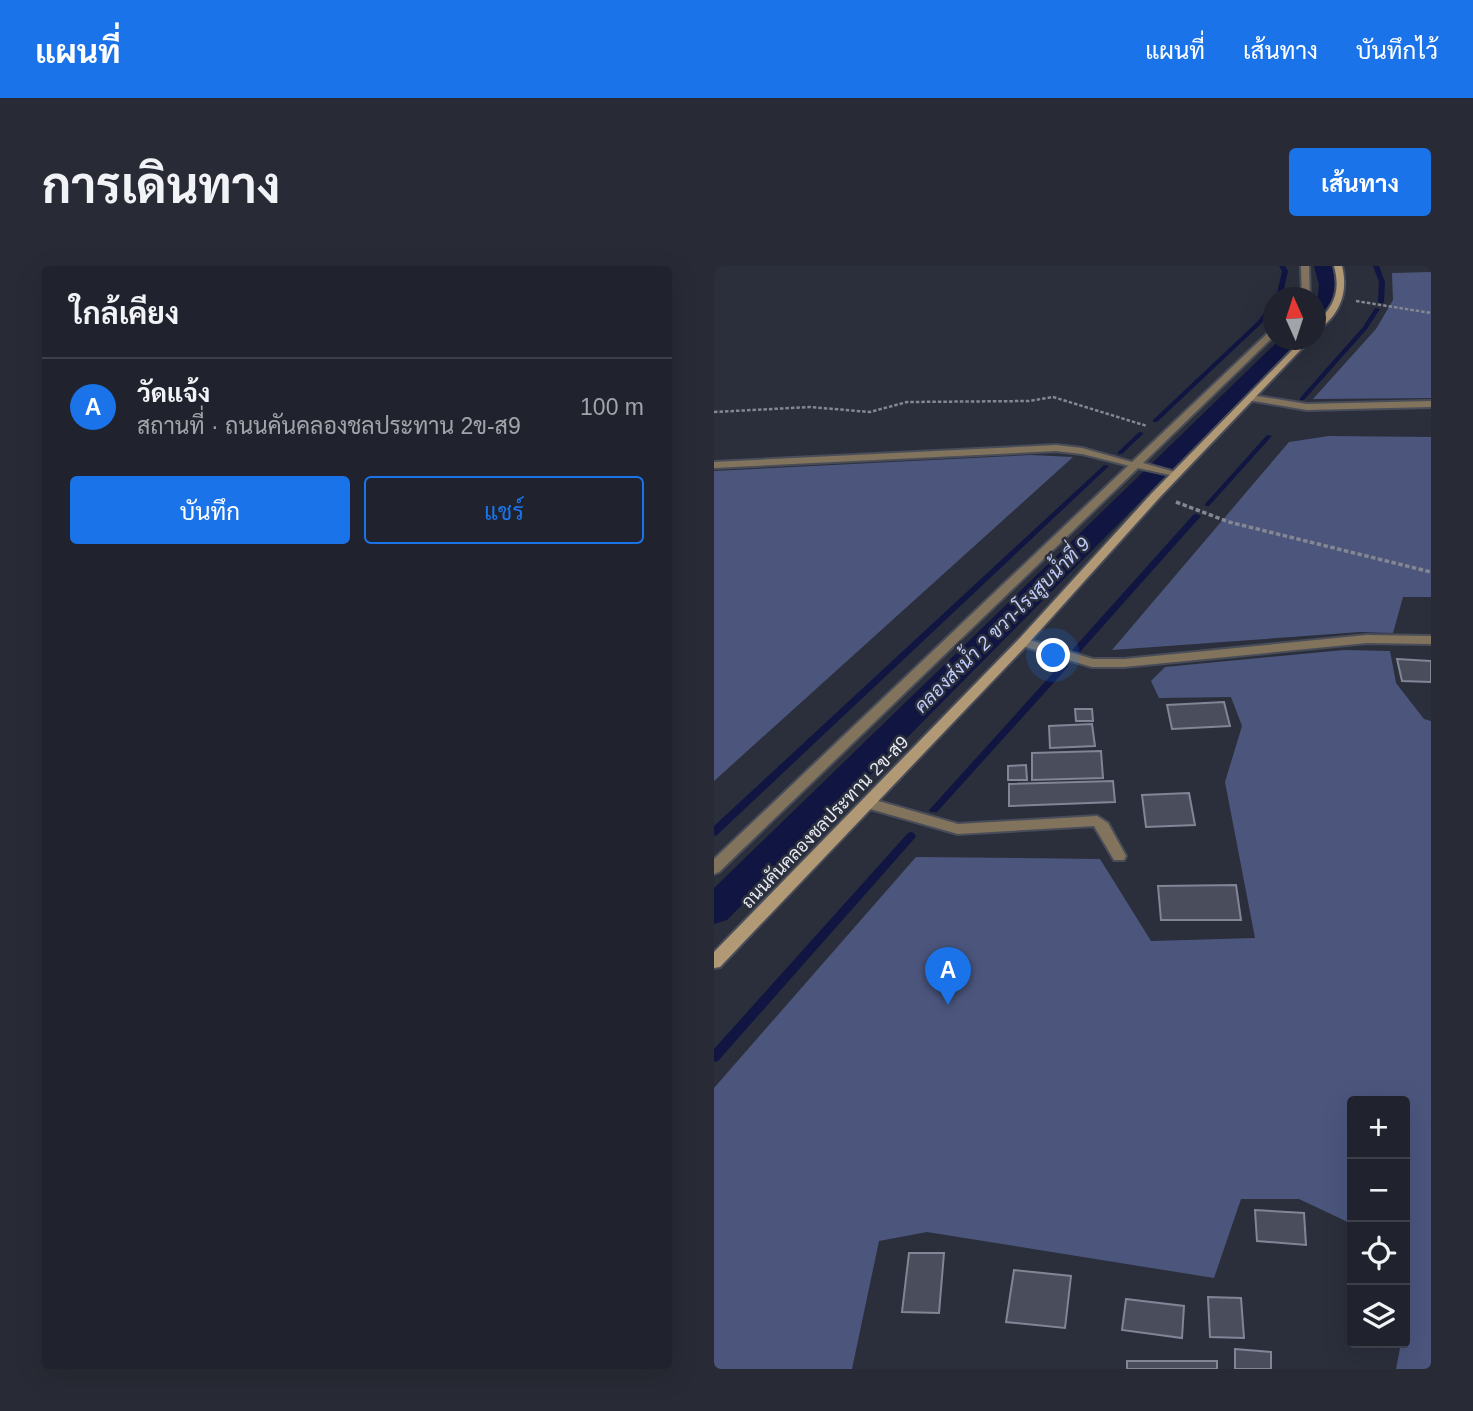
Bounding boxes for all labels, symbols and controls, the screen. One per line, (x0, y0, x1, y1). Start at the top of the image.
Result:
text: แผนที่ (35, 33, 121, 70)
text: แผนที่ (1145, 37, 1205, 64)
text: เส้นทาง (1243, 37, 1318, 64)
text: บันทึกไว้ (1356, 37, 1438, 64)
button: เส้นทาง (1289, 148, 1431, 216)
text: การเดินทาง (42, 159, 280, 213)
north arrow (1263, 287, 1326, 350)
text: ใกล้เคียง (70, 297, 179, 330)
text: วัดแจ้ง (137, 378, 210, 408)
text: A (85, 394, 101, 420)
text: 100 m (580, 394, 644, 420)
text: สถานที่ · ถนนคันคลองชลประทาน 2ข-ส9 (137, 413, 521, 439)
button: บันทึก (70, 476, 350, 544)
button: แชร์ (364, 476, 644, 544)
water label: คลองส่งน้ำ 2 ขวา-โรงสูบน้ำที่ 9 (905, 528, 1096, 719)
your location (1036, 638, 1070, 672)
street label: ถนนคันคลองชลประทาน 2ข-ส9 (737, 731, 913, 912)
pin: A (925, 947, 971, 1005)
map controls (1347, 1096, 1410, 1348)
button: + (1347, 1096, 1410, 1159)
button: − (1347, 1159, 1410, 1222)
button: locate (1347, 1222, 1410, 1285)
button: layers (1347, 1285, 1410, 1348)

